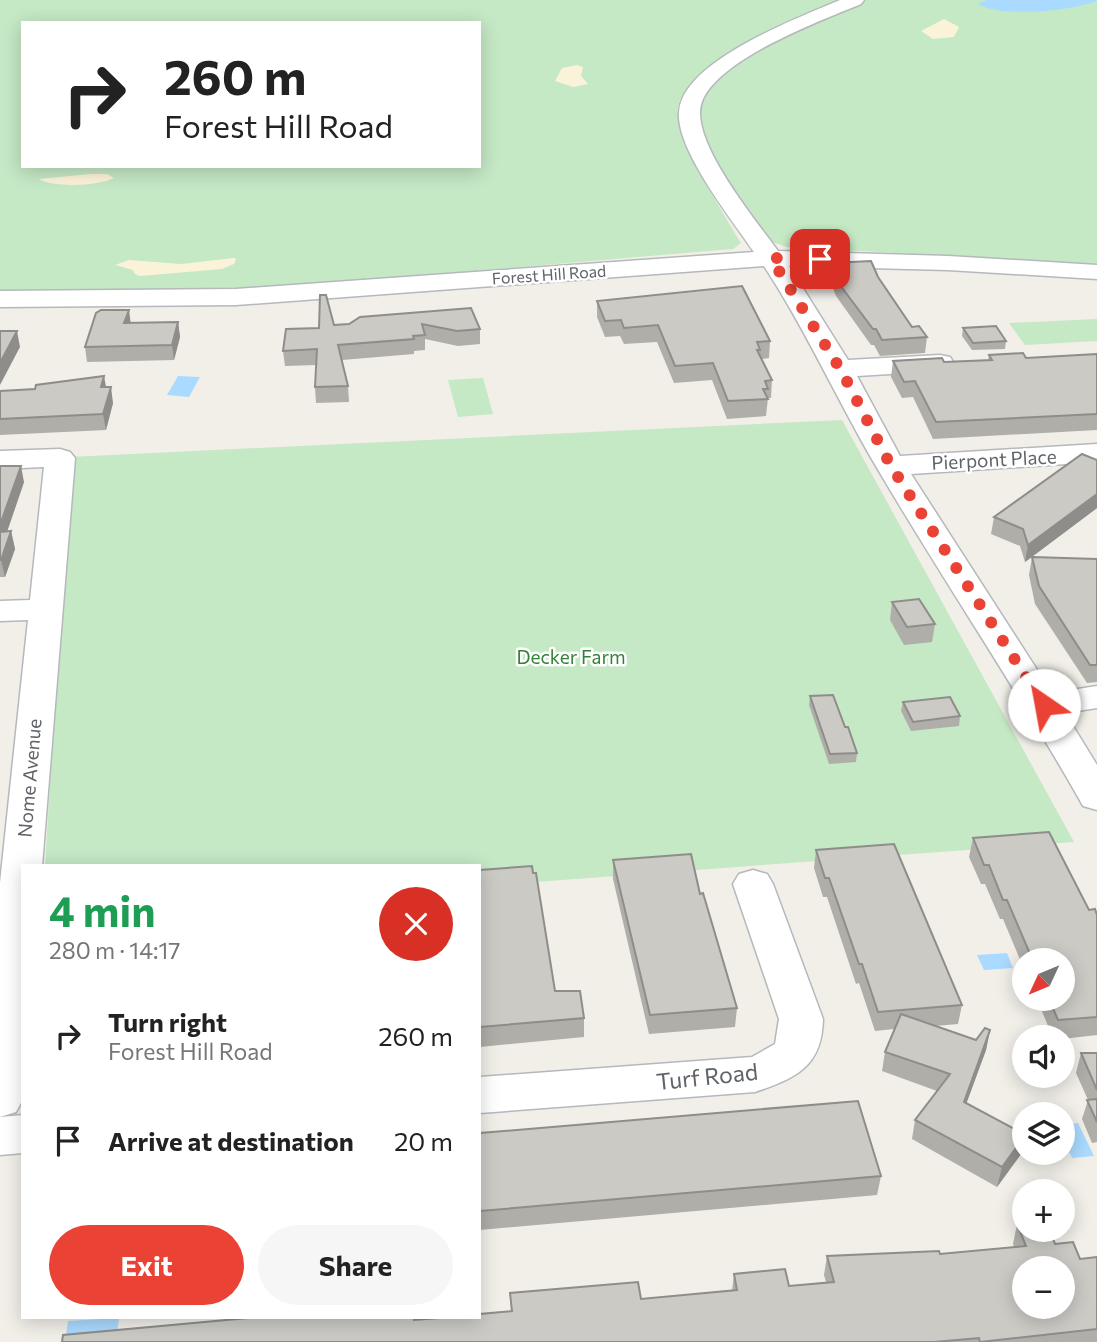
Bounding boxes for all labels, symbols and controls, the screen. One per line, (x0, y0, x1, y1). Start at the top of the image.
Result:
text: 260 m (164, 45, 306, 105)
icon: right (49, 49, 140, 140)
text: Forest Hill Road (164, 105, 393, 145)
pin (790, 229, 850, 289)
icon: arrive (801, 240, 839, 278)
street label: Forest Hill Road (491, 261, 607, 287)
street label: Pierpont Place (931, 444, 1057, 474)
park label: Decker Farm (516, 645, 626, 668)
position arrow (1007, 668, 1081, 742)
street label: Nome Avenue (12, 718, 46, 838)
text: 4 min (49, 884, 155, 936)
button: close (379, 887, 453, 961)
text: 280 m · 14:17 (49, 936, 180, 964)
north arrow (1012, 948, 1074, 1012)
map controls (1012, 948, 1075, 1319)
text: Turn right (108, 1006, 227, 1037)
icon: right (49, 1017, 87, 1055)
text: 260 m (378, 1020, 453, 1051)
button: sound (1012, 1025, 1075, 1088)
text: Forest Hill Road (108, 1037, 273, 1065)
street label: Turf Road (655, 1057, 759, 1095)
button: layers (1012, 1102, 1075, 1165)
icon: arrive (49, 1122, 87, 1160)
text: Arrive at destination (108, 1125, 354, 1156)
text: 20 m (394, 1125, 453, 1156)
button: + (1012, 1179, 1075, 1242)
button: Exit (49, 1225, 244, 1305)
button: Share (258, 1225, 453, 1305)
button: − (1012, 1256, 1075, 1319)

